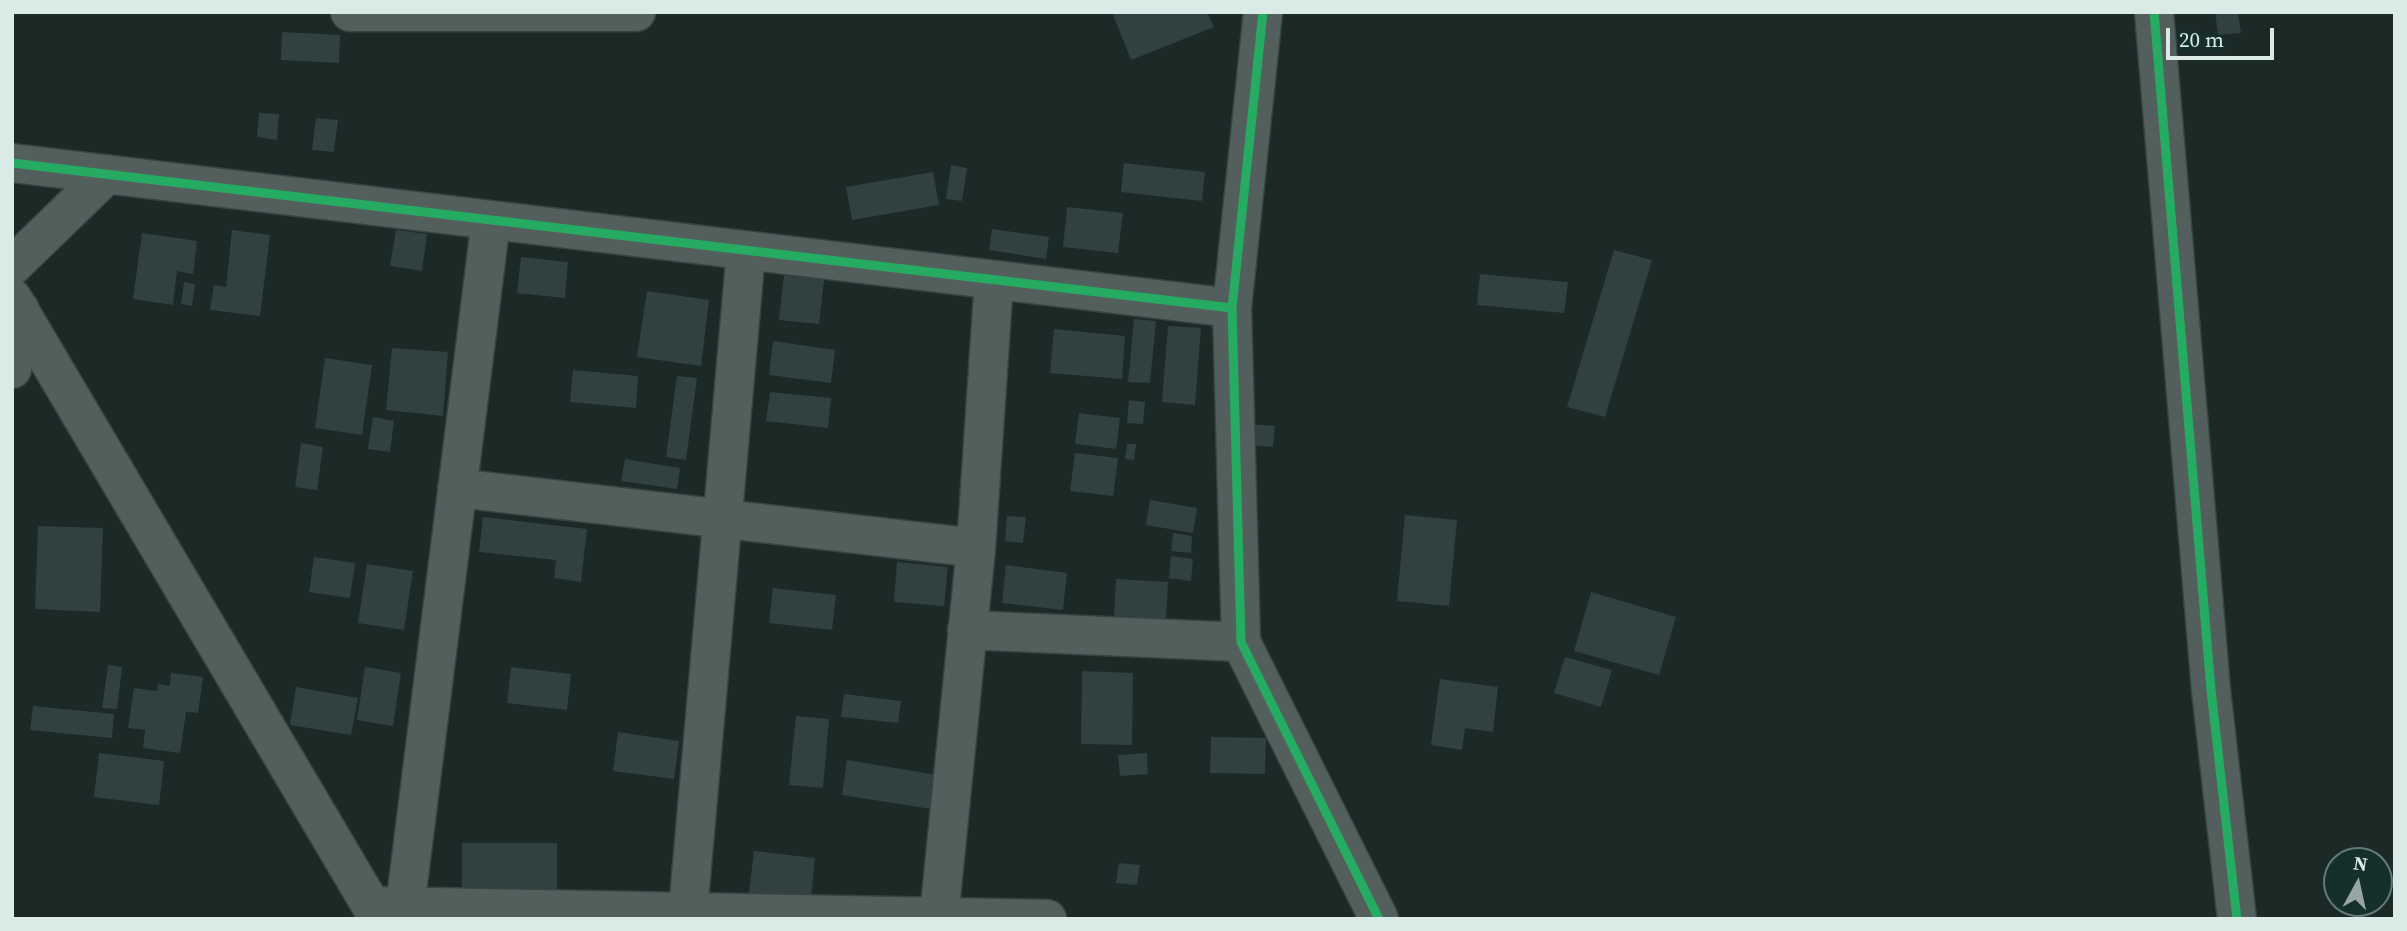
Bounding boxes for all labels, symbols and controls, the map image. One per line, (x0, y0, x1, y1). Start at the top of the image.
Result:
scale bar (2169, 14, 2278, 58)
text: 20 m (2179, 25, 2224, 54)
north arrow (2323, 847, 2393, 917)
text: N (2352, 849, 2369, 877)

